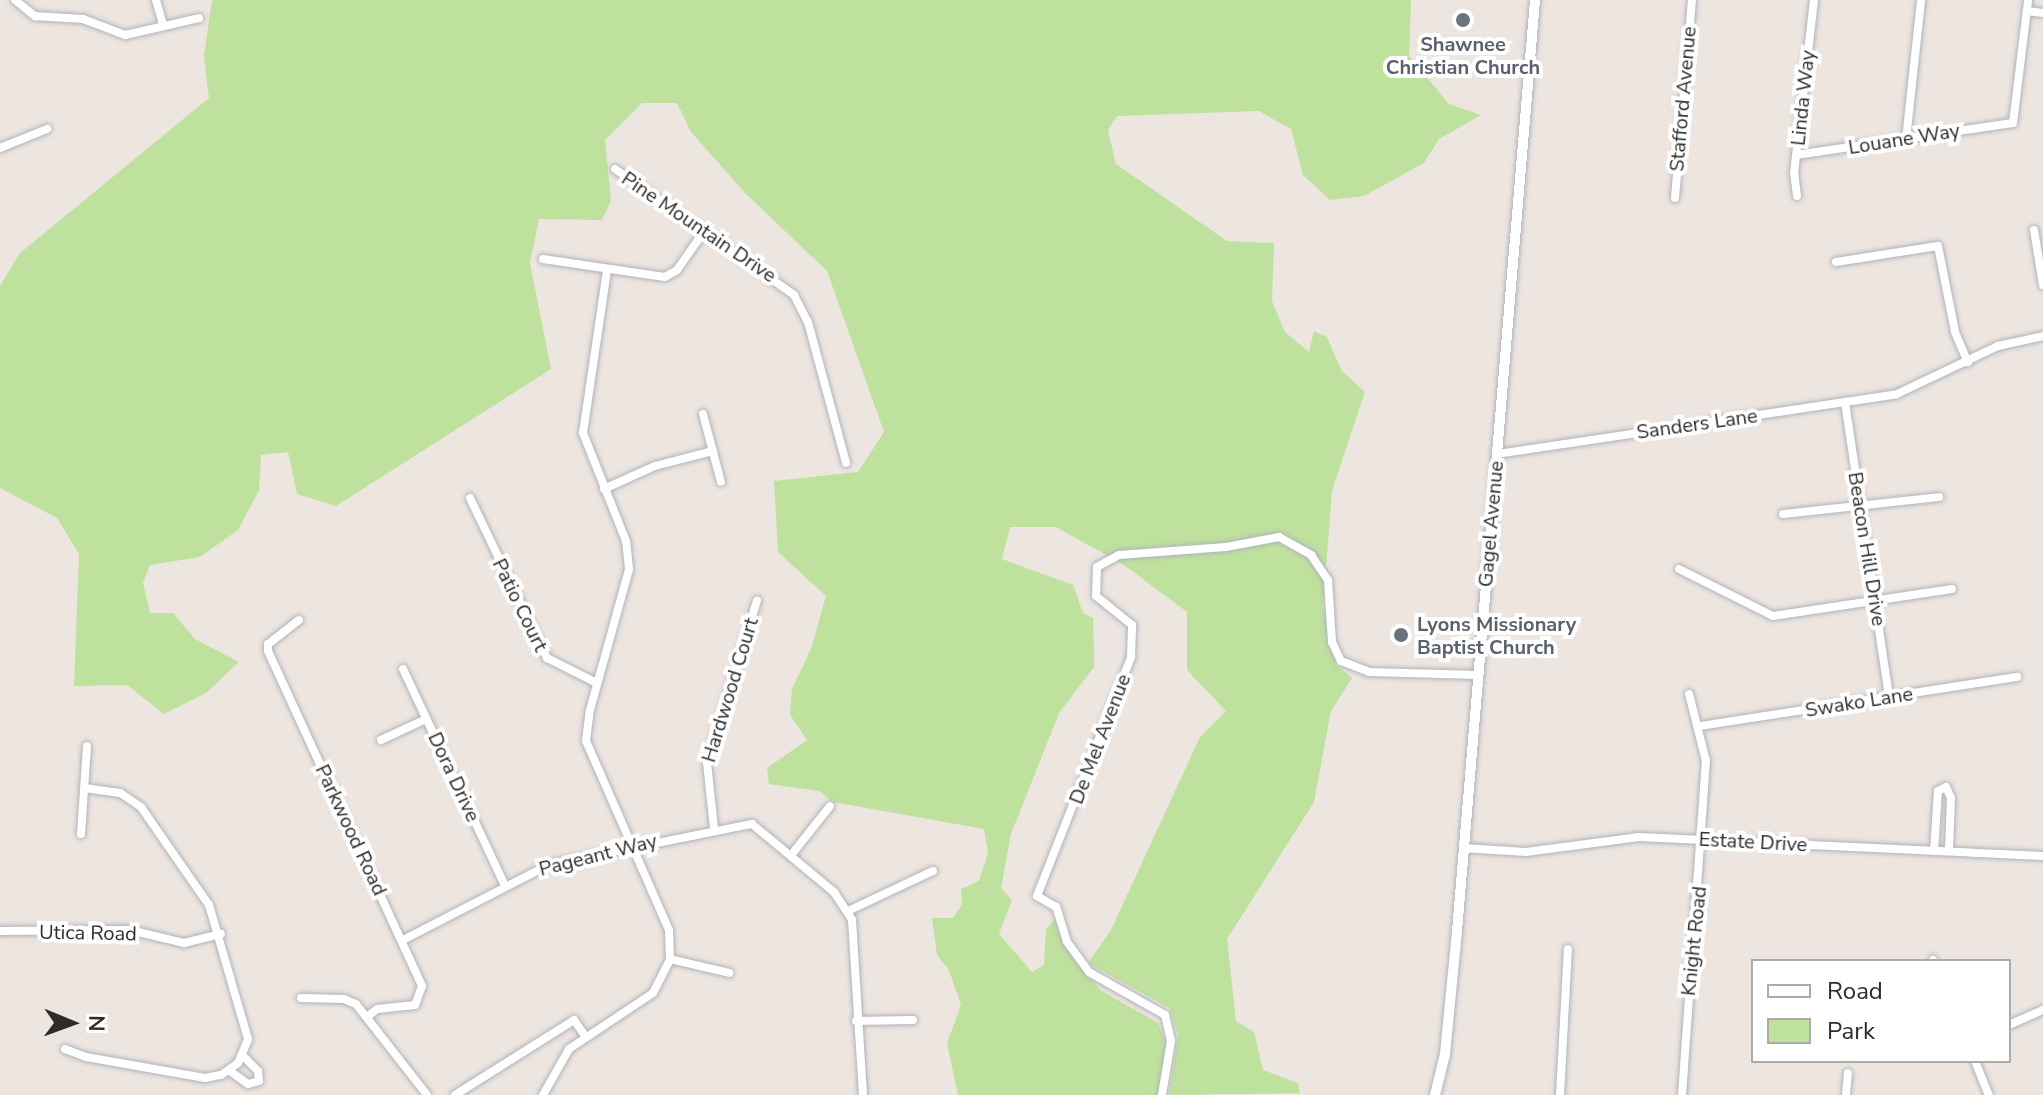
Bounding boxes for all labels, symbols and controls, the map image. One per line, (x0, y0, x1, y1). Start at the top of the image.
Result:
marker: Shawnee Christian Church (1454, 11, 1472, 29)
street label: Stafford Avenue (1665, 25, 1701, 173)
place label: Shawnee Christian Church (1386, 32, 1540, 79)
street label: Linda Way (1786, 49, 1820, 147)
street label: Louane Way (1847, 118, 1961, 160)
street label: Pine Mountain Drive (617, 166, 781, 288)
street label: Sanders Lane (1635, 404, 1759, 444)
street label: Gagel Avenue (1474, 460, 1508, 588)
street label: Beacon Hill Drive (1843, 470, 1891, 628)
street label: Patio Court (487, 555, 553, 655)
place label: Lyons Missionary Baptist Church (1417, 612, 1576, 659)
street label: Hardwood Court (697, 615, 763, 765)
marker: Lyons Missionary Baptist Church (1392, 626, 1410, 644)
street label: De Mel Avenue (1064, 671, 1136, 807)
street label: Swako Lane (1803, 682, 1915, 722)
street label: Dora Drive (423, 728, 485, 826)
street label: Parkwood Road (310, 761, 392, 899)
street label: Estate Drive (1698, 827, 1808, 857)
street label: Pageant Way (536, 829, 660, 881)
street label: Knight Road (1676, 885, 1712, 997)
street label: Utica Road (39, 920, 137, 946)
legend (1751, 959, 2011, 1063)
text: Road (1827, 975, 1883, 1007)
north arrow (32, 983, 112, 1063)
text: N (81, 1015, 111, 1032)
text: Park (1827, 1015, 1875, 1047)

